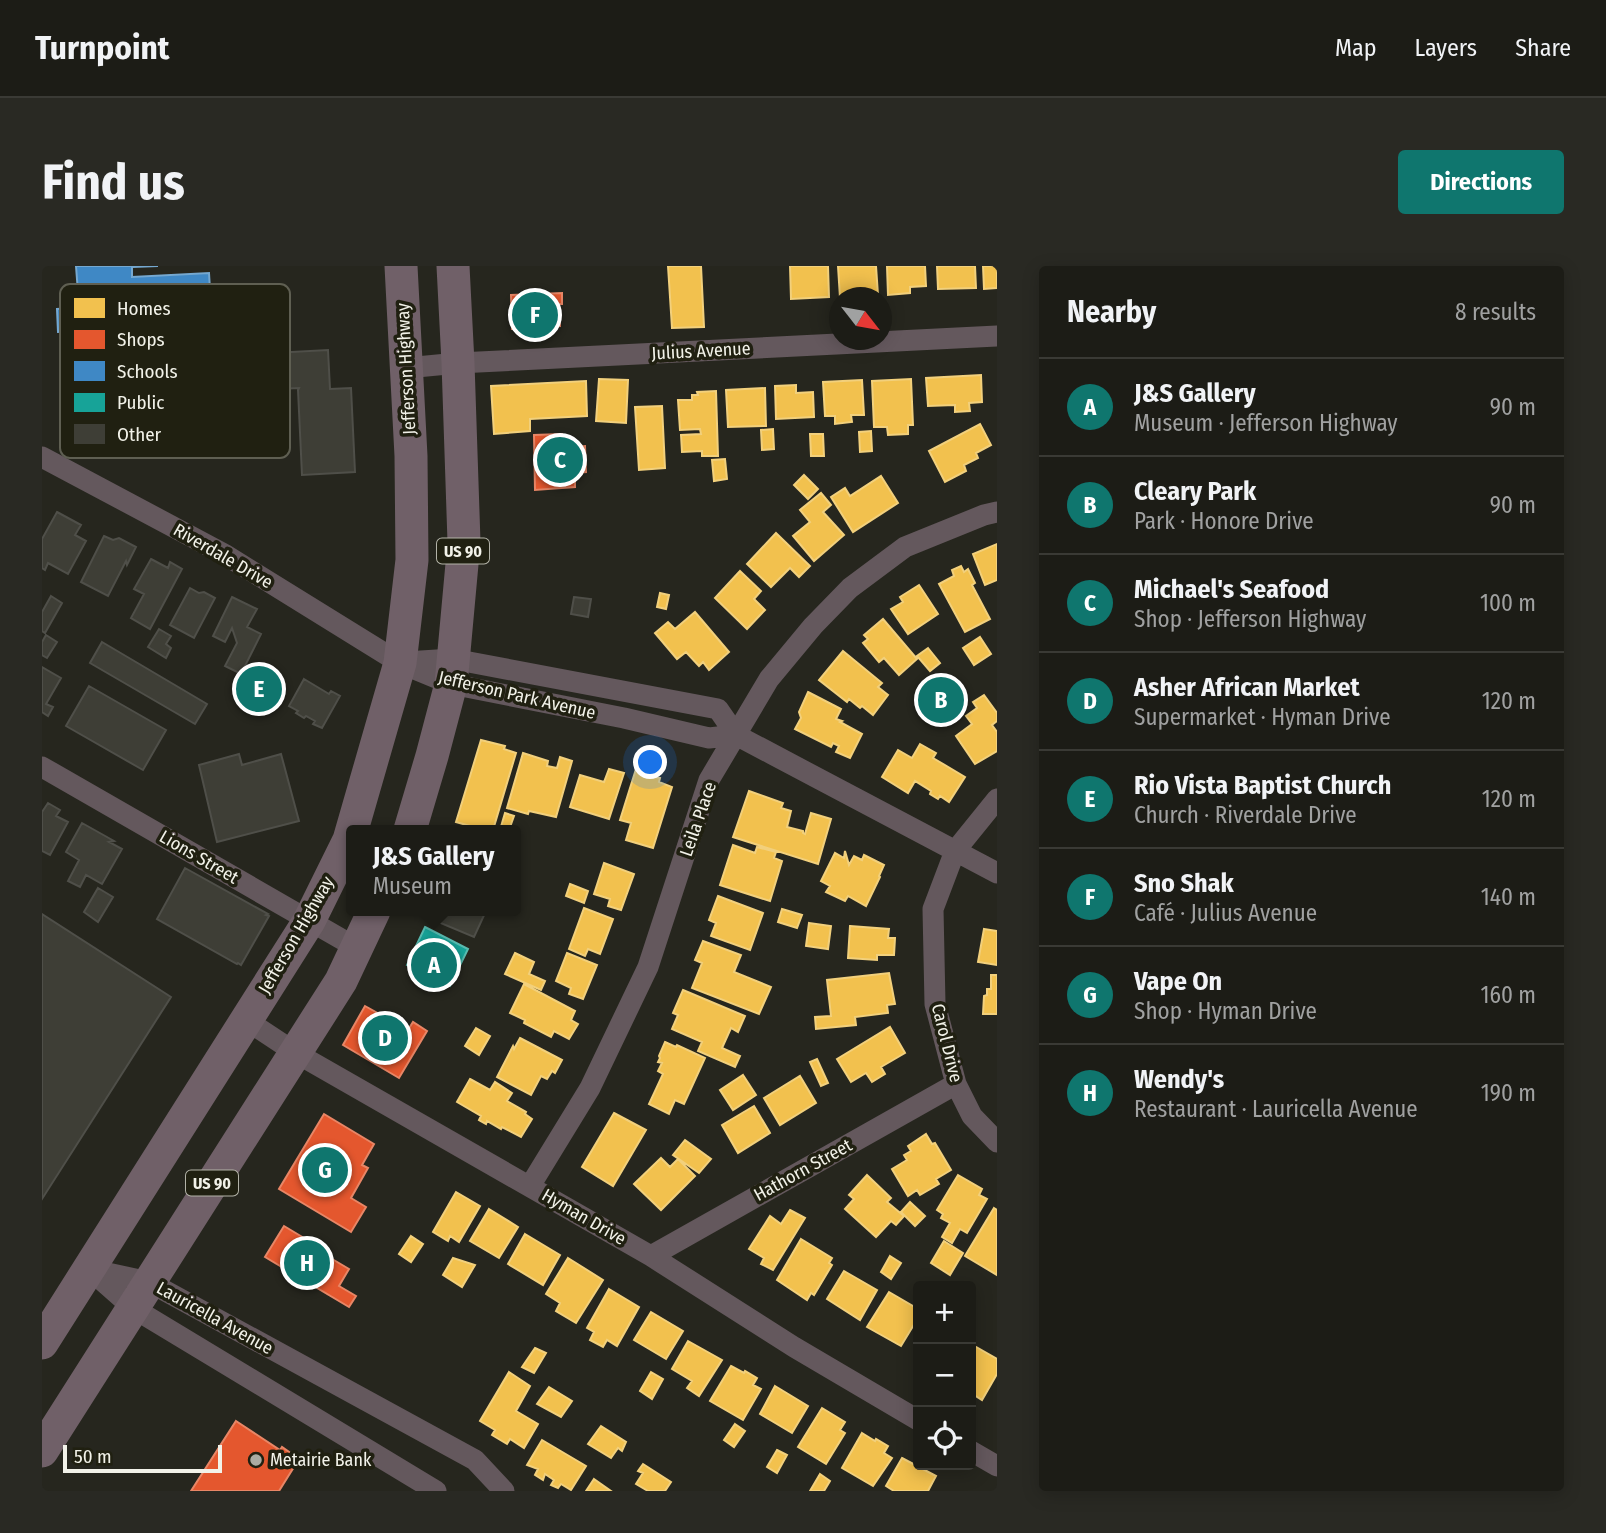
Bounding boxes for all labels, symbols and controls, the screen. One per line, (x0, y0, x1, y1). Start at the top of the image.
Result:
text: Turnpoint (35, 28, 169, 68)
text: Map (1335, 34, 1377, 62)
text: Layers (1415, 34, 1477, 62)
text: Share (1515, 34, 1571, 62)
button: Directions (1398, 150, 1564, 214)
text: Find us (42, 153, 185, 212)
legend (60, 284, 290, 458)
north arrow (829, 287, 892, 350)
pin: F (512, 289, 558, 341)
text: Nearby (1067, 294, 1156, 330)
text: Homes (117, 297, 171, 320)
text: 8 results (1455, 298, 1536, 326)
street label: Jefferson Highway (392, 303, 420, 435)
text: Shops (117, 328, 165, 351)
street label: Julius Avenue (651, 337, 751, 365)
text: Schools (117, 360, 178, 383)
text: J&S Gallery (1134, 378, 1256, 409)
text: Public (117, 391, 164, 414)
text: A (1084, 393, 1096, 421)
text: 90 m (1490, 393, 1536, 421)
text: Museum · Jefferson Highway (1134, 409, 1398, 437)
text: Other (117, 423, 162, 446)
pin: C (537, 434, 583, 486)
text: Cleary Park (1134, 476, 1256, 507)
text: B (1084, 491, 1096, 519)
text: 90 m (1490, 491, 1536, 519)
text: Park · Honore Drive (1134, 507, 1314, 535)
street label: Riverdale Drive (169, 519, 277, 593)
road number: US 90 (437, 538, 489, 564)
text: Michael's Seafood (1134, 574, 1329, 605)
text: C (1084, 589, 1096, 617)
text: 100 m (1480, 589, 1536, 617)
text: Shop · Jefferson Highway (1134, 605, 1366, 633)
pin: E (236, 663, 282, 715)
street label: Jefferson Park Avenue (436, 666, 598, 724)
text: Asher African Market (1134, 672, 1360, 703)
pin: B (918, 674, 964, 726)
text: D (1083, 687, 1097, 715)
text: 120 m (1482, 687, 1536, 715)
text: Supermarket · Hyman Drive (1134, 703, 1391, 731)
your location (633, 745, 667, 779)
text: Rio Vista Baptist Church (1134, 770, 1391, 801)
street label: Leila Place (675, 779, 721, 859)
text: E (1085, 785, 1095, 813)
text: 120 m (1482, 785, 1536, 813)
text: Church · Riverdale Drive (1134, 801, 1357, 829)
popup (346, 825, 521, 916)
street label: Lions Street (156, 826, 243, 888)
text: J&S Gallery (373, 841, 494, 872)
text: Sno Shak (1134, 868, 1234, 899)
street label: Jefferson Highway (253, 872, 339, 998)
text: Museum (373, 872, 452, 900)
text: F (1085, 883, 1095, 911)
text: 140 m (1481, 883, 1536, 911)
text: Café · Julius Avenue (1134, 899, 1317, 927)
pin: A (411, 939, 457, 991)
text: Vape On (1134, 966, 1222, 997)
text: G (1083, 981, 1097, 1009)
text: 160 m (1481, 981, 1536, 1009)
text: Shop · Hyman Drive (1134, 997, 1317, 1025)
street label: Carol Drive (927, 1001, 967, 1085)
pin: D (362, 1012, 408, 1064)
text: Wendy's (1134, 1064, 1224, 1095)
text: H (1083, 1079, 1097, 1107)
text: 190 m (1481, 1079, 1536, 1107)
text: Restaurant · Lauricella Avenue (1134, 1095, 1418, 1123)
street label: Hathorn Street (750, 1134, 856, 1206)
pin: G (302, 1144, 348, 1196)
road number: US 90 (186, 1170, 238, 1196)
street label: Hyman Drive (538, 1184, 630, 1250)
pin: H (284, 1237, 330, 1289)
street label: Lauricella Avenue (153, 1277, 277, 1359)
map controls (913, 1281, 976, 1470)
button: + (913, 1281, 976, 1344)
button: − (913, 1344, 976, 1407)
button: locate (913, 1407, 976, 1470)
scale bar (63, 1442, 222, 1474)
text: 50 m (74, 1445, 112, 1468)
place label: Metairie Bank (270, 1449, 372, 1471)
marker: Metairie Bank (248, 1452, 264, 1468)

